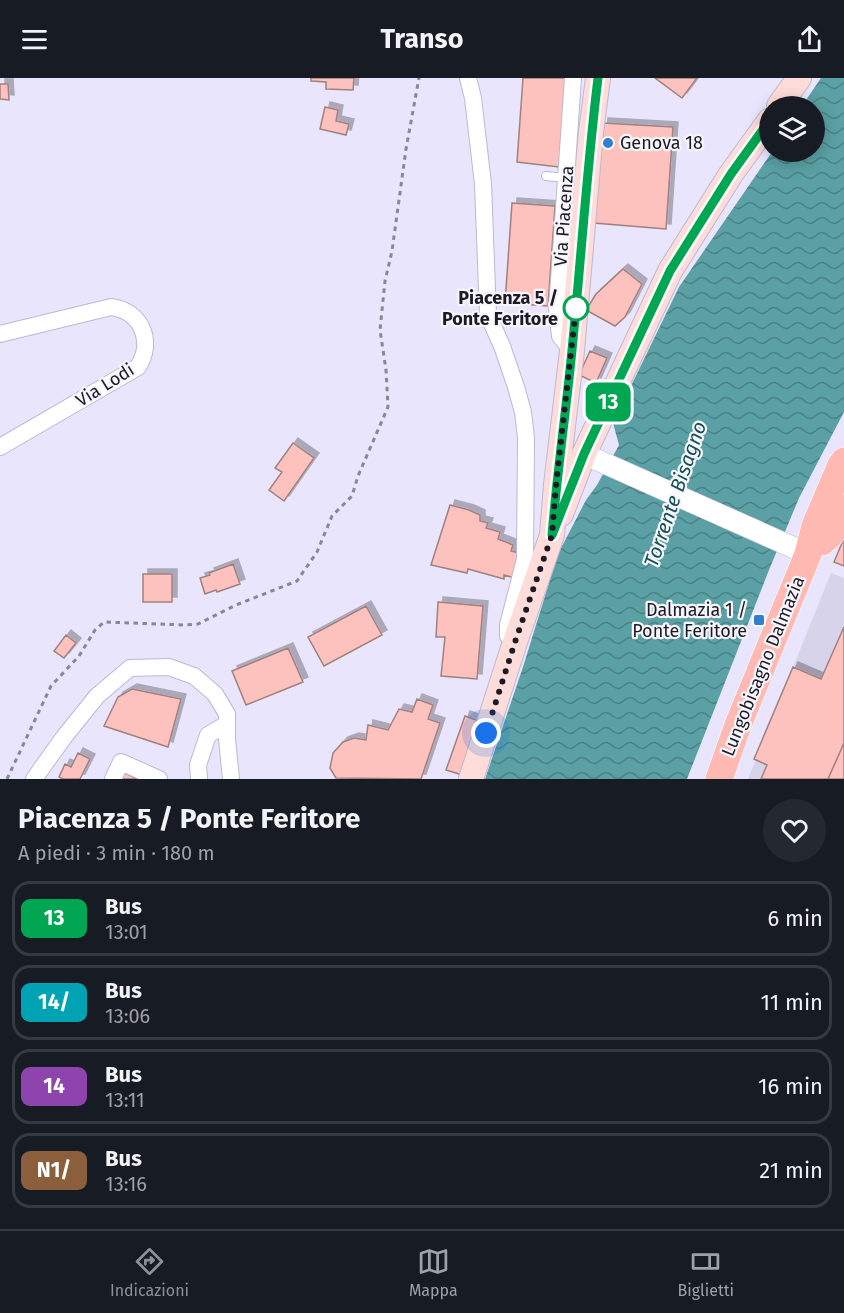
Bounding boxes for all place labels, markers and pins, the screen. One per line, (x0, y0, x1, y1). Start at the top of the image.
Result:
place label: Genova 18 (620, 132, 703, 154)
marker: Genova 18 (601, 136, 615, 150)
place label: Piacenza 5 / Ponte Feritore (442, 287, 558, 330)
marker: Piacenza 5 / Ponte Feritore (563, 295, 589, 321)
place label: Dalmazia 1 / Ponte Feritore (632, 599, 747, 642)
marker: Dalmazia 1 / Ponte Feritore (752, 613, 766, 627)

